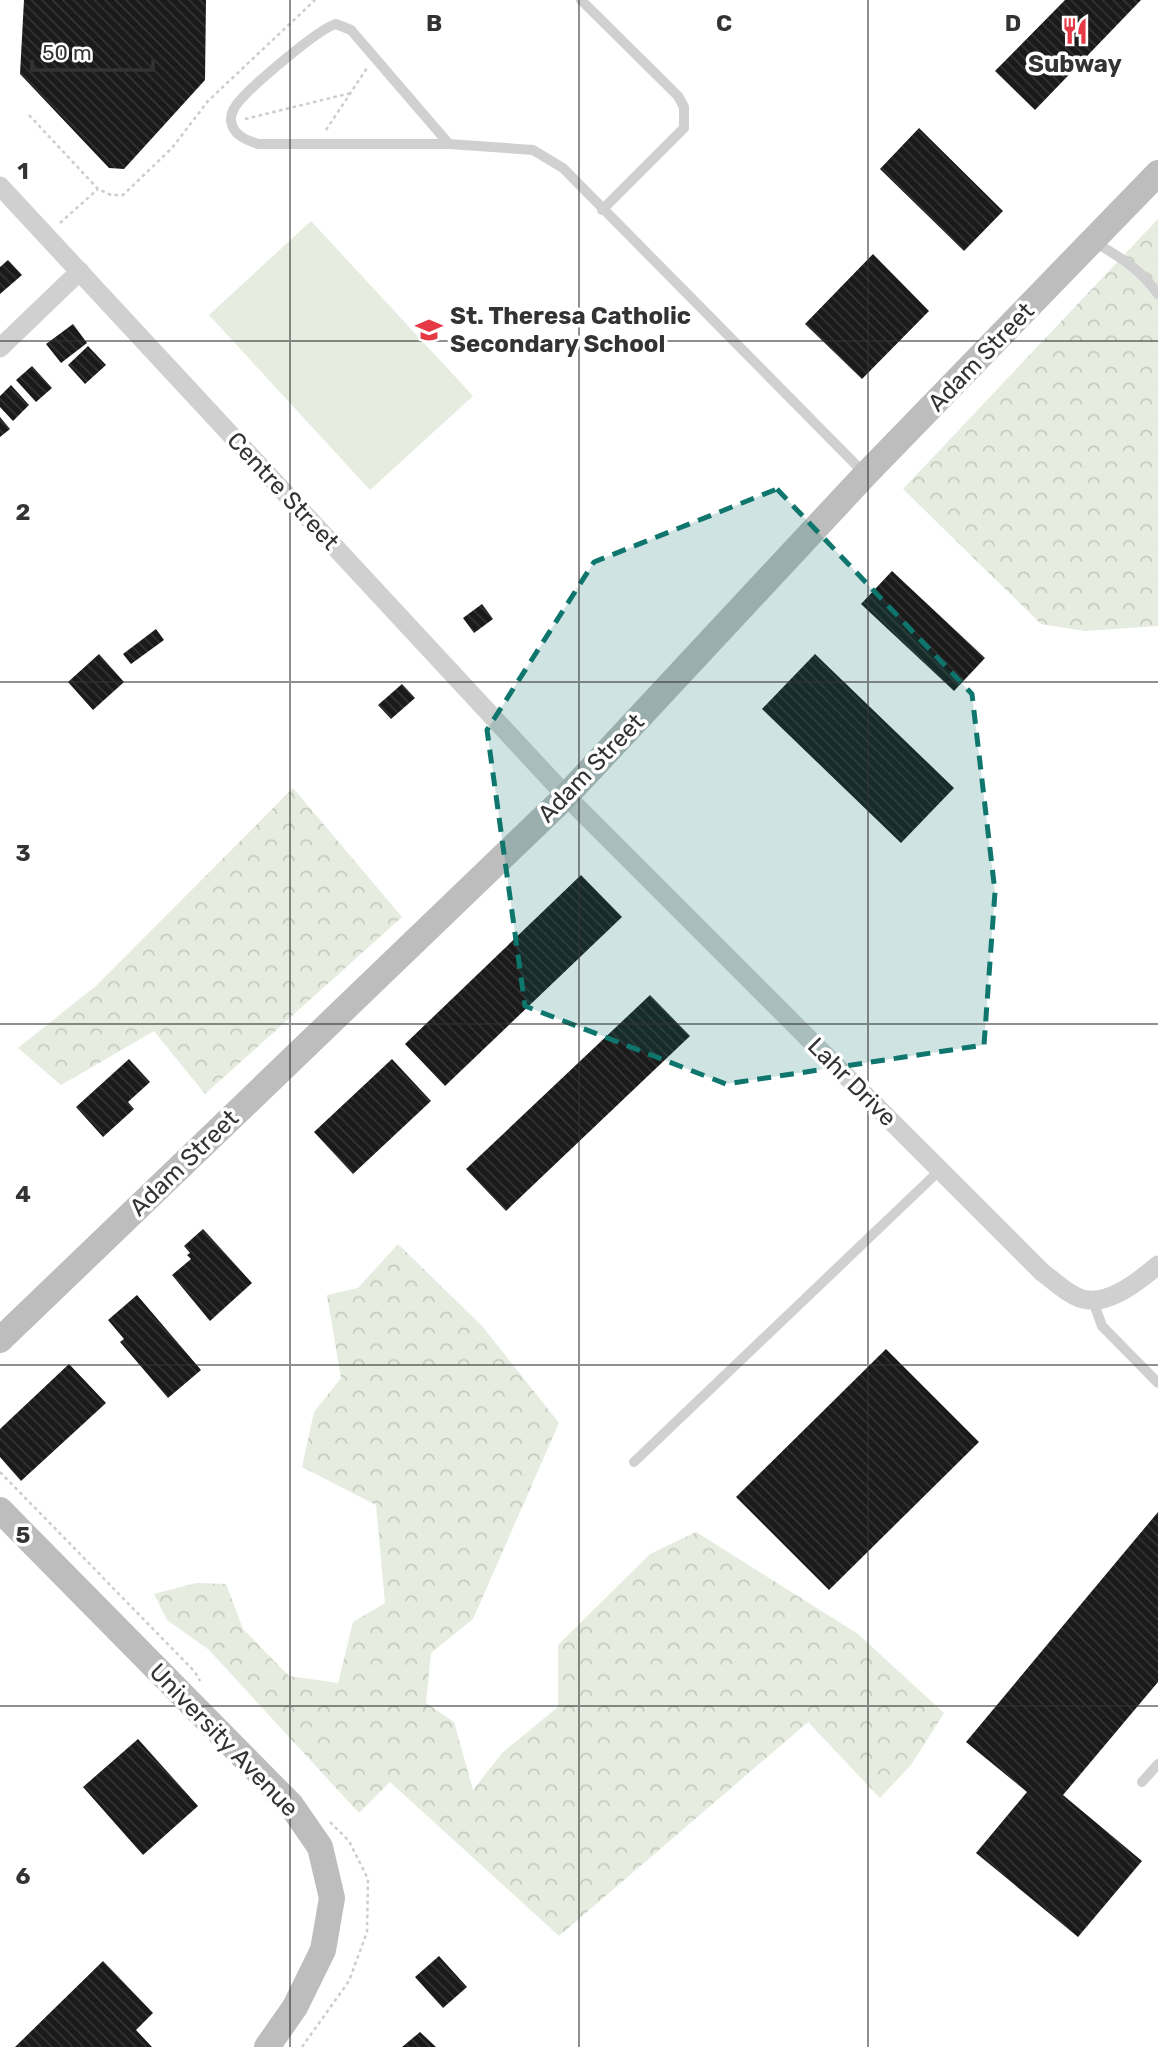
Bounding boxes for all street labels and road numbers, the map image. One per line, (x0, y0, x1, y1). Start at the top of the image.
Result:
street label: Adam Street (922, 297, 1040, 417)
street label: Centre Street (221, 426, 345, 556)
street label: Adam Street (532, 708, 650, 828)
street label: Lahr Drive (802, 1032, 902, 1132)
street label: Adam Street (124, 1104, 244, 1222)
street label: University Avenue (144, 1658, 304, 1822)

